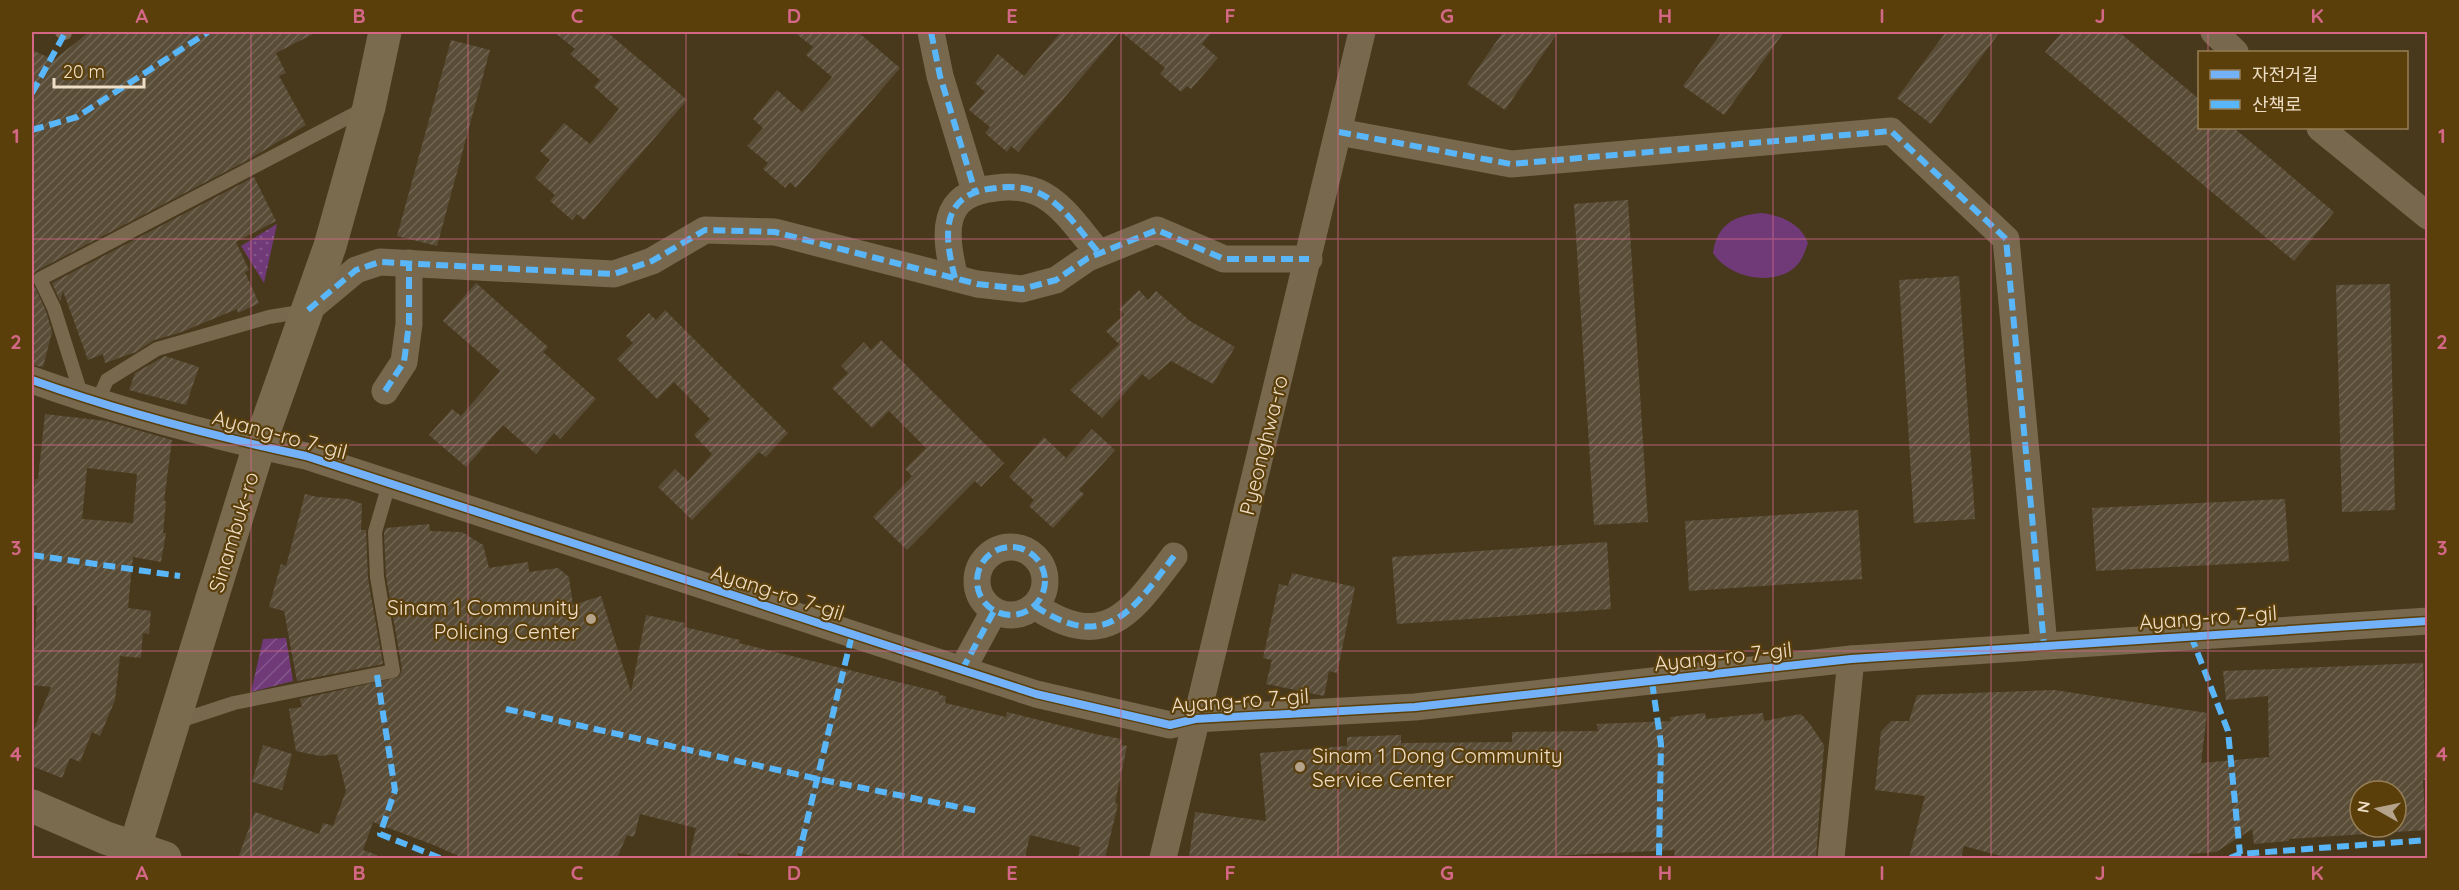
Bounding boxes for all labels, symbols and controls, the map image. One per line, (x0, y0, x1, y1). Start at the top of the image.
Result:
text: A (136, 3, 149, 28)
text: B (352, 3, 366, 28)
text: C (571, 3, 584, 28)
text: D (787, 3, 801, 28)
text: E (1006, 3, 1018, 28)
text: F (1224, 3, 1236, 28)
text: G (1440, 3, 1454, 28)
text: H (1658, 3, 1672, 28)
text: I (1879, 3, 1885, 28)
text: J (2094, 3, 2106, 28)
text: K (2310, 3, 2324, 28)
scale bar (54, 51, 144, 89)
legend (2198, 51, 2408, 129)
text: 20 m (63, 60, 105, 83)
text: 자전거길 (2252, 63, 2318, 86)
text: 산책로 (2252, 93, 2302, 116)
text: 1 (12, 123, 20, 148)
text: 1 (2438, 123, 2446, 148)
text: 2 (10, 329, 22, 354)
text: 2 (2436, 329, 2448, 354)
street label: Pyeonghwa-ro (1233, 372, 1293, 518)
street label: Ayang-ro 7-gil (210, 404, 350, 464)
street label: Sinambuk-ro (202, 469, 264, 595)
text: 3 (11, 535, 21, 560)
text: 3 (2437, 535, 2447, 560)
street label: Ayang-ro 7-gil (708, 558, 848, 626)
place label: Sinam 1 Community Policing Center (387, 594, 579, 644)
street label: Ayang-ro 7-gil (2138, 599, 2278, 635)
marker: Sinam 1 Community Policing Center (584, 612, 598, 626)
street label: Ayang-ro 7-gil (1653, 636, 1793, 676)
street label: Ayang-ro 7-gil (1170, 682, 1310, 718)
text: 4 (10, 741, 22, 766)
text: 4 (2436, 741, 2448, 766)
place label: Sinam 1 Dong Community Service Center (1312, 742, 1563, 792)
marker: Sinam 1 Dong Community Service Center (1293, 760, 1307, 774)
north arrow (2348, 779, 2408, 839)
text: N (2352, 799, 2374, 814)
text: A (136, 860, 149, 885)
text: B (352, 860, 366, 885)
text: C (571, 860, 584, 885)
text: D (787, 860, 801, 885)
text: E (1006, 860, 1018, 885)
text: F (1224, 860, 1236, 885)
text: G (1440, 860, 1454, 885)
text: H (1658, 860, 1672, 885)
text: I (1879, 860, 1885, 885)
text: J (2094, 860, 2106, 885)
text: K (2310, 860, 2324, 885)

